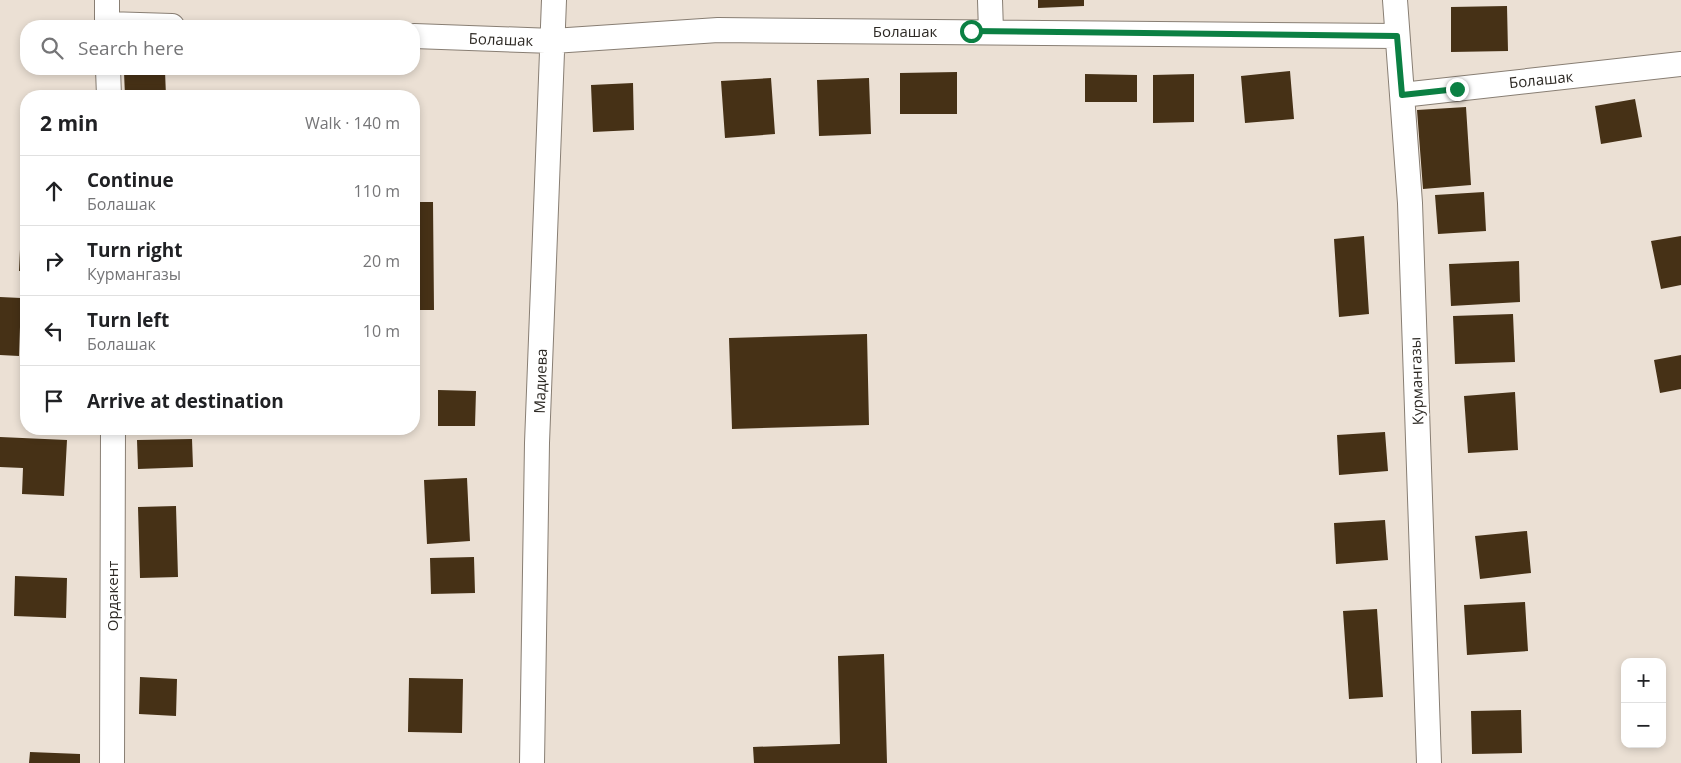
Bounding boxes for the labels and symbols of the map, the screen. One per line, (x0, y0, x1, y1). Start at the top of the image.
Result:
route start (960, 20, 983, 43)
street label: Болашак (873, 21, 938, 41)
street label: Болашак (468, 28, 534, 50)
street label: Болашак (1508, 66, 1574, 92)
route end (1446, 78, 1469, 101)
street label: Курмангазы (1404, 337, 1428, 425)
street label: Мадиева (529, 348, 551, 414)
street label: Ордакент (102, 561, 122, 631)

